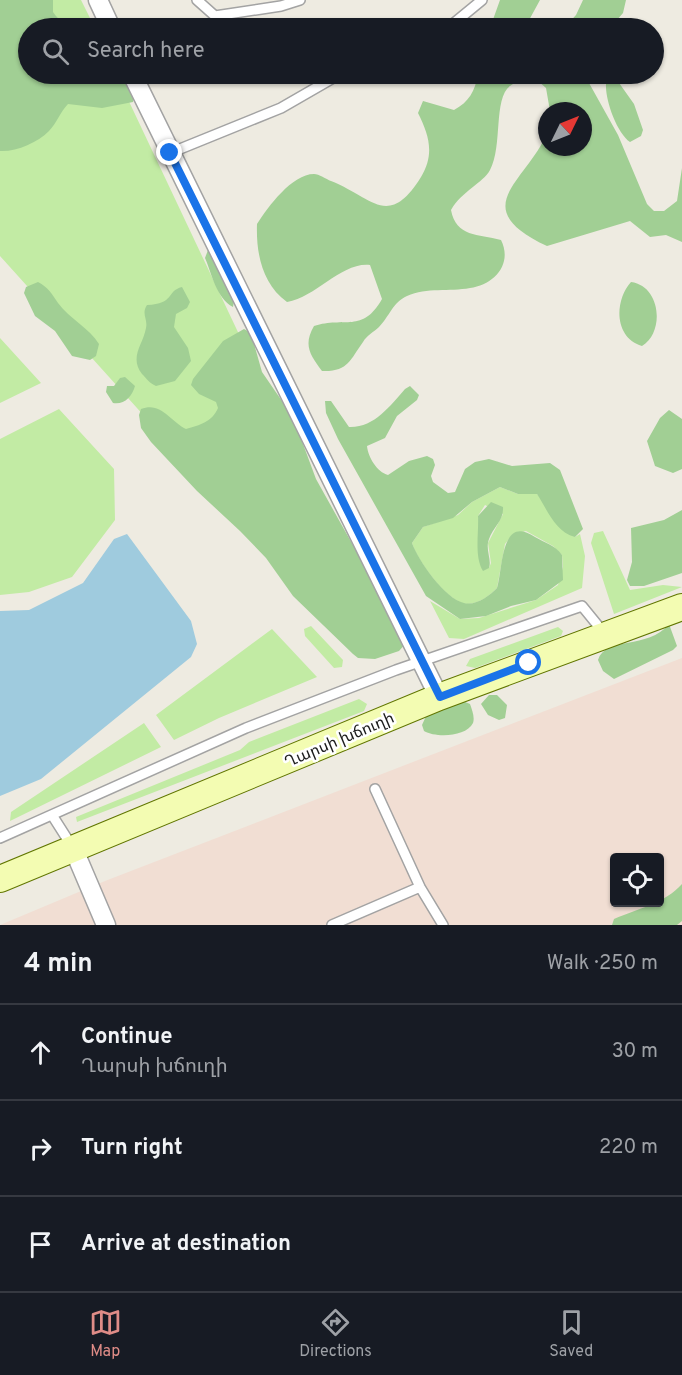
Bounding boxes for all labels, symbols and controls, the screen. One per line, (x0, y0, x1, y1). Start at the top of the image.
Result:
search box (18, 18, 664, 84)
icon: search (39, 35, 72, 68)
text: Search here (87, 38, 205, 65)
north arrow (538, 102, 592, 156)
route end (156, 139, 182, 165)
route start (515, 649, 541, 675)
street label: Ղարսի խճուղի (282, 709, 398, 773)
map controls (610, 853, 664, 907)
button: locate (610, 853, 664, 907)
text: 4 min (24, 948, 93, 981)
text: Walk · 250 m (547, 951, 658, 977)
text: Continue (81, 1024, 172, 1051)
icon: ahead (24, 1036, 57, 1069)
text: 30 m (612, 1039, 658, 1065)
text: Ղարսի խճուղի (81, 1054, 228, 1080)
icon: right (24, 1132, 57, 1165)
text: Turn right (81, 1135, 183, 1162)
text: 220 m (599, 1135, 658, 1161)
icon: arrive (24, 1228, 57, 1261)
text: Arrive at destination (81, 1231, 291, 1258)
tab: Map (89, 1306, 122, 1362)
tab: Directions (299, 1306, 372, 1362)
tab: Saved (549, 1306, 593, 1362)

